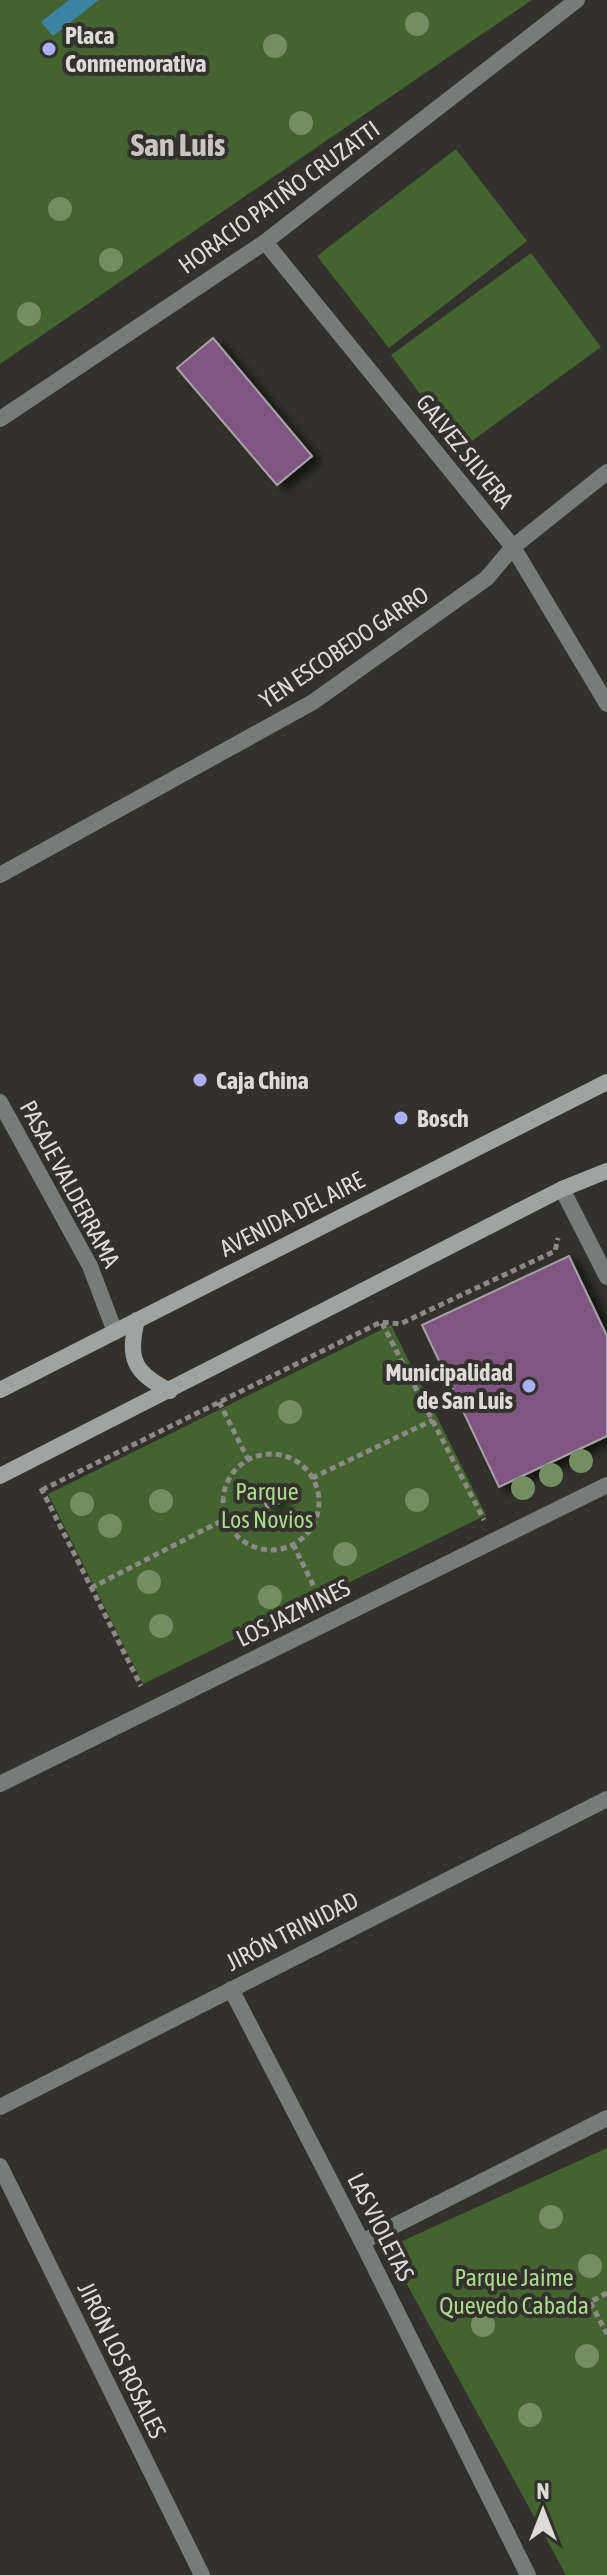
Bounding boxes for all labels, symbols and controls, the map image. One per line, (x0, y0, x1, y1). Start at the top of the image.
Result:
place label: Placa Conmemorativa (65, 22, 206, 77)
marker: Placa Conmemorativa (40, 40, 58, 58)
street label: HORACIO PATIÑO CRUZATTI (173, 115, 385, 279)
district label: San Luis (131, 126, 225, 163)
street label: GALVEZ SILVERA (411, 389, 519, 513)
street label: YEN ESCOBEDO GARRO (255, 581, 433, 713)
place label: Caja China (216, 1067, 309, 1094)
marker: Caja China (191, 1071, 209, 1089)
street label: PASAJE VALDERRAMA (15, 1096, 126, 1272)
place label: Bosch (417, 1105, 469, 1132)
marker: Bosch (392, 1109, 410, 1127)
street label: AVENIDA DEL AIRE (215, 1166, 369, 1262)
place label: Municipalidad de San Luis (385, 1359, 514, 1414)
marker: Municipalidad de San Luis (520, 1377, 538, 1395)
park label: Parque Los Novios (221, 1478, 313, 1533)
street label: LOS JAZMINES (232, 1574, 354, 1652)
street label: JIRÓN TRINIDAD (221, 1886, 363, 1976)
street label: LAS VIOLETAS (342, 2169, 420, 2285)
park label: Parque Jaime Quevedo Cabada (439, 2264, 589, 2319)
street label: JIRÓN LOS ROSALES (73, 2277, 171, 2443)
north arrow (503, 2471, 583, 2551)
text: N (537, 2478, 549, 2504)

